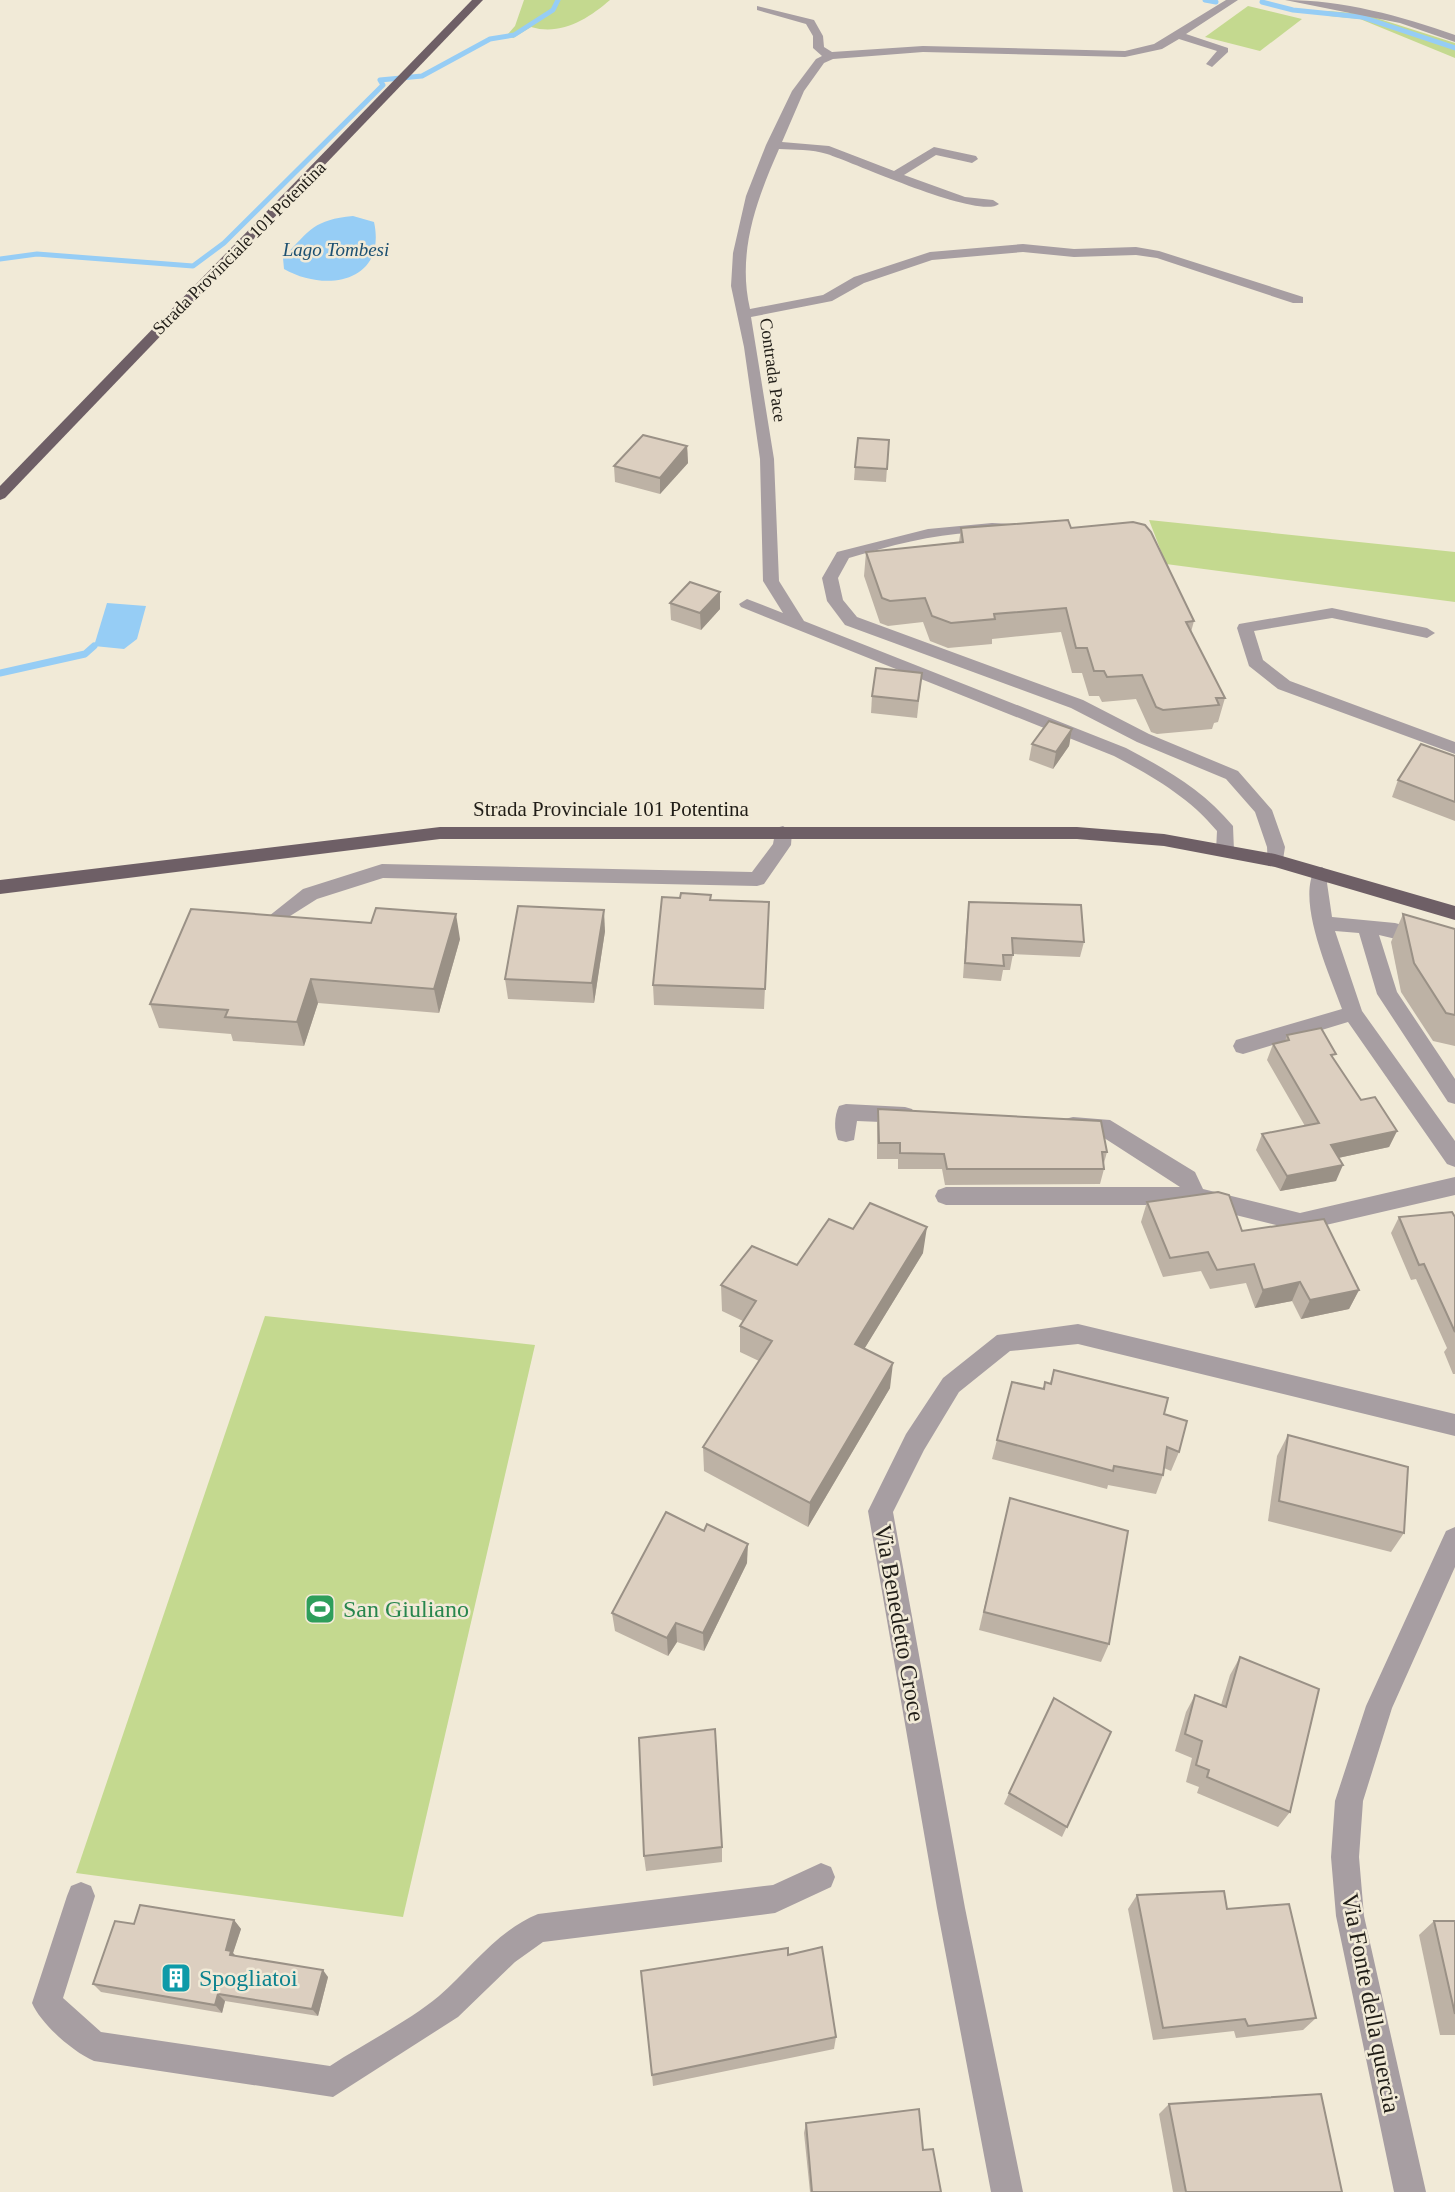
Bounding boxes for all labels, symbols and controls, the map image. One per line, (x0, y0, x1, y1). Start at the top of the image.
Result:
street label: Strada Provinciale 101 Potentina (148, 157, 330, 339)
water label: Lago Tombesi (282, 239, 389, 260)
street label: Contrada Pace (756, 317, 790, 423)
street label: Strada Provinciale 101 Potentina (473, 797, 750, 821)
street label: Via Benedetto Croce (870, 1522, 930, 1724)
sports icon: San Giuliano (303, 1592, 337, 1626)
place label: San Giuliano (343, 1596, 469, 1622)
street label: Via Fonte della quercia (1337, 1891, 1405, 2115)
building icon: Spogliatoi (159, 1961, 193, 1995)
place label: Spogliatoi (199, 1965, 298, 1991)

